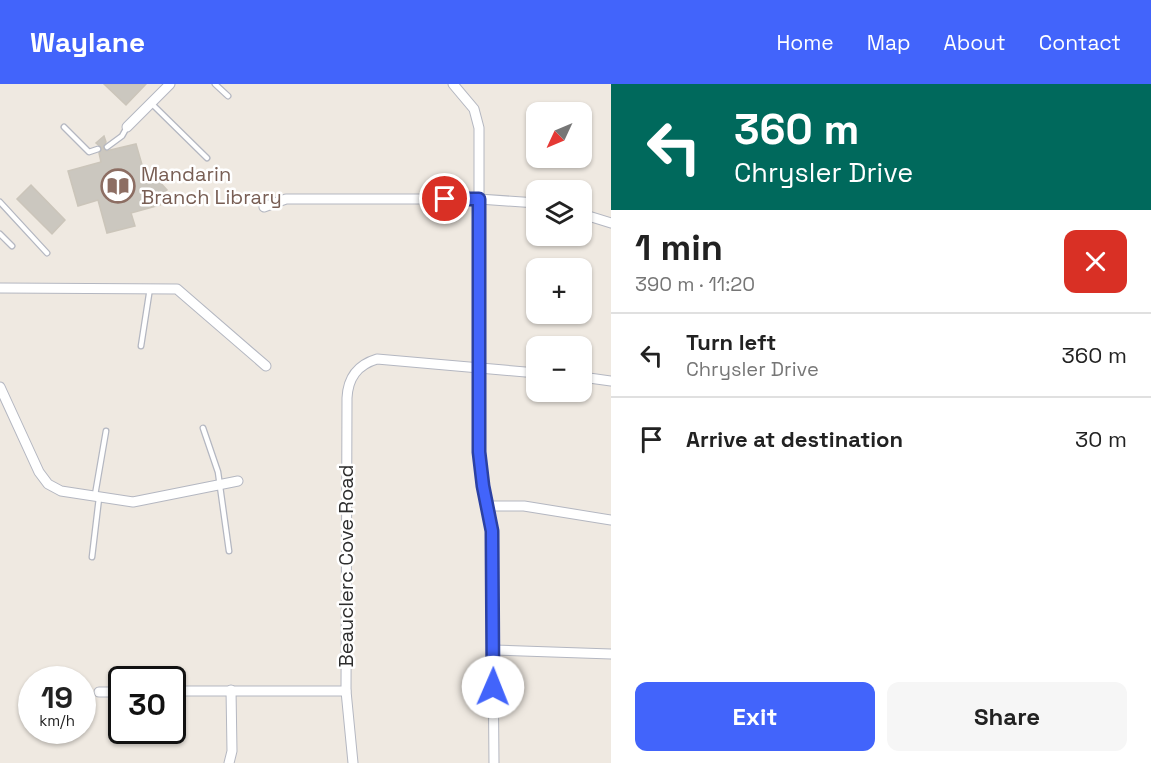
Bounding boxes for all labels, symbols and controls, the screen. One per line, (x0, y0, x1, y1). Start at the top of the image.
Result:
text: Waylane (30, 24, 145, 60)
text: Home (776, 29, 834, 56)
text: Map (867, 29, 911, 56)
text: About (944, 29, 1006, 56)
text: Contact (1039, 29, 1121, 56)
north arrow (526, 102, 592, 168)
map controls (526, 102, 592, 402)
text: 360 m (734, 103, 859, 156)
icon: left (635, 108, 713, 186)
text: Chrysler Drive (734, 155, 913, 190)
place label: Mandarin Branch Library (141, 161, 282, 210)
library icon: Mandarin Branch Library (100, 168, 136, 204)
pin (419, 173, 470, 224)
button: layers (526, 180, 592, 246)
icon: arrive (428, 182, 461, 215)
text: 1 min (635, 225, 723, 271)
button: close (1064, 230, 1127, 293)
button: + (526, 258, 592, 324)
text: 390 m · 11:20 (635, 271, 755, 297)
text: Turn left (686, 328, 776, 356)
button: − (526, 336, 592, 402)
icon: left (635, 339, 668, 372)
text: 360 m (1062, 341, 1127, 369)
text: Chrysler Drive (686, 356, 819, 382)
icon: arrive (635, 423, 668, 456)
text: Arrive at destination (686, 425, 903, 453)
text: 30 m (1075, 425, 1127, 453)
street label: Beauclerc Cove Road (333, 465, 359, 667)
position arrow (461, 655, 525, 719)
speed limit sign: 30 (108, 666, 186, 744)
text: 19 (41, 678, 73, 717)
button: Exit (635, 682, 875, 751)
button: Share (887, 682, 1127, 751)
text: km/h (39, 711, 75, 730)

